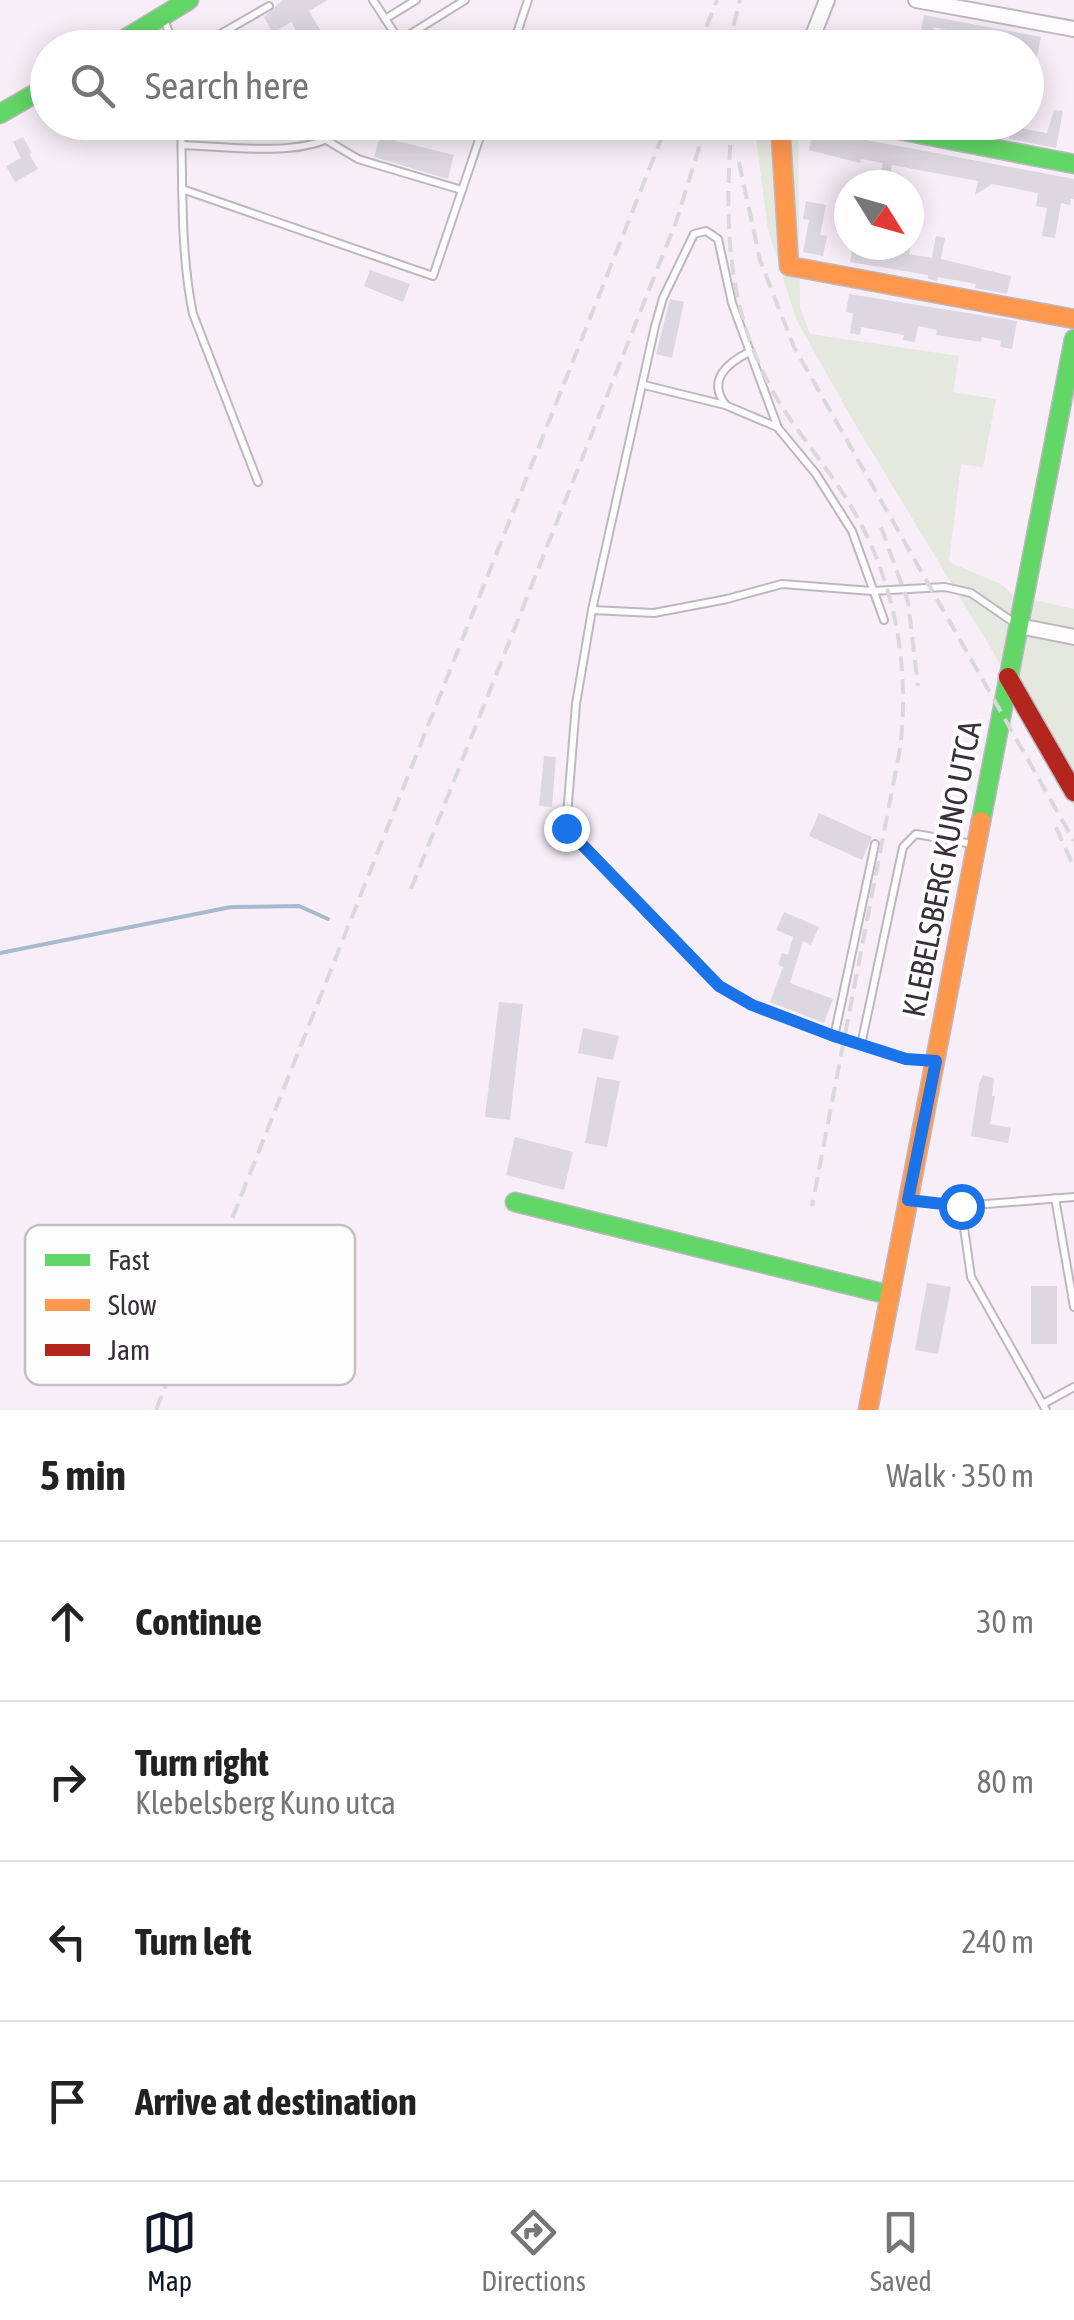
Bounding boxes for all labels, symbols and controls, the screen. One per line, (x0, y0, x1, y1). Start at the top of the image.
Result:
search box (30, 30, 1044, 140)
icon: search (65, 58, 120, 113)
text: Search here (145, 64, 309, 107)
north arrow (834, 170, 924, 260)
street label: KLEBELSBERG KUNO UTCA (895, 717, 988, 1020)
route end (544, 806, 590, 852)
route start (939, 1184, 985, 1230)
legend (25, 1225, 355, 1385)
text: Fast (108, 1244, 150, 1276)
text: Slow (108, 1289, 157, 1321)
text: Jam (108, 1334, 150, 1366)
text: 5 min (40, 1451, 126, 1499)
text: Walk · 350 m (886, 1457, 1034, 1494)
icon: ahead (40, 1594, 95, 1649)
text: Continue (135, 1600, 262, 1643)
text: 30 m (976, 1603, 1034, 1640)
text: Turn right (135, 1741, 269, 1784)
icon: right (40, 1754, 95, 1809)
text: 80 m (976, 1763, 1034, 1800)
text: Klebelsberg Kuno utca (135, 1784, 396, 1821)
icon: left (40, 1914, 95, 1969)
text: Turn left (135, 1920, 251, 1963)
text: 240 m (961, 1923, 1034, 1960)
icon: arrive (40, 2074, 95, 2129)
text: Arrive at destination (135, 2080, 417, 2123)
tab: Map (142, 2205, 197, 2297)
tab: Directions (481, 2205, 586, 2297)
tab: Saved (870, 2205, 932, 2297)

